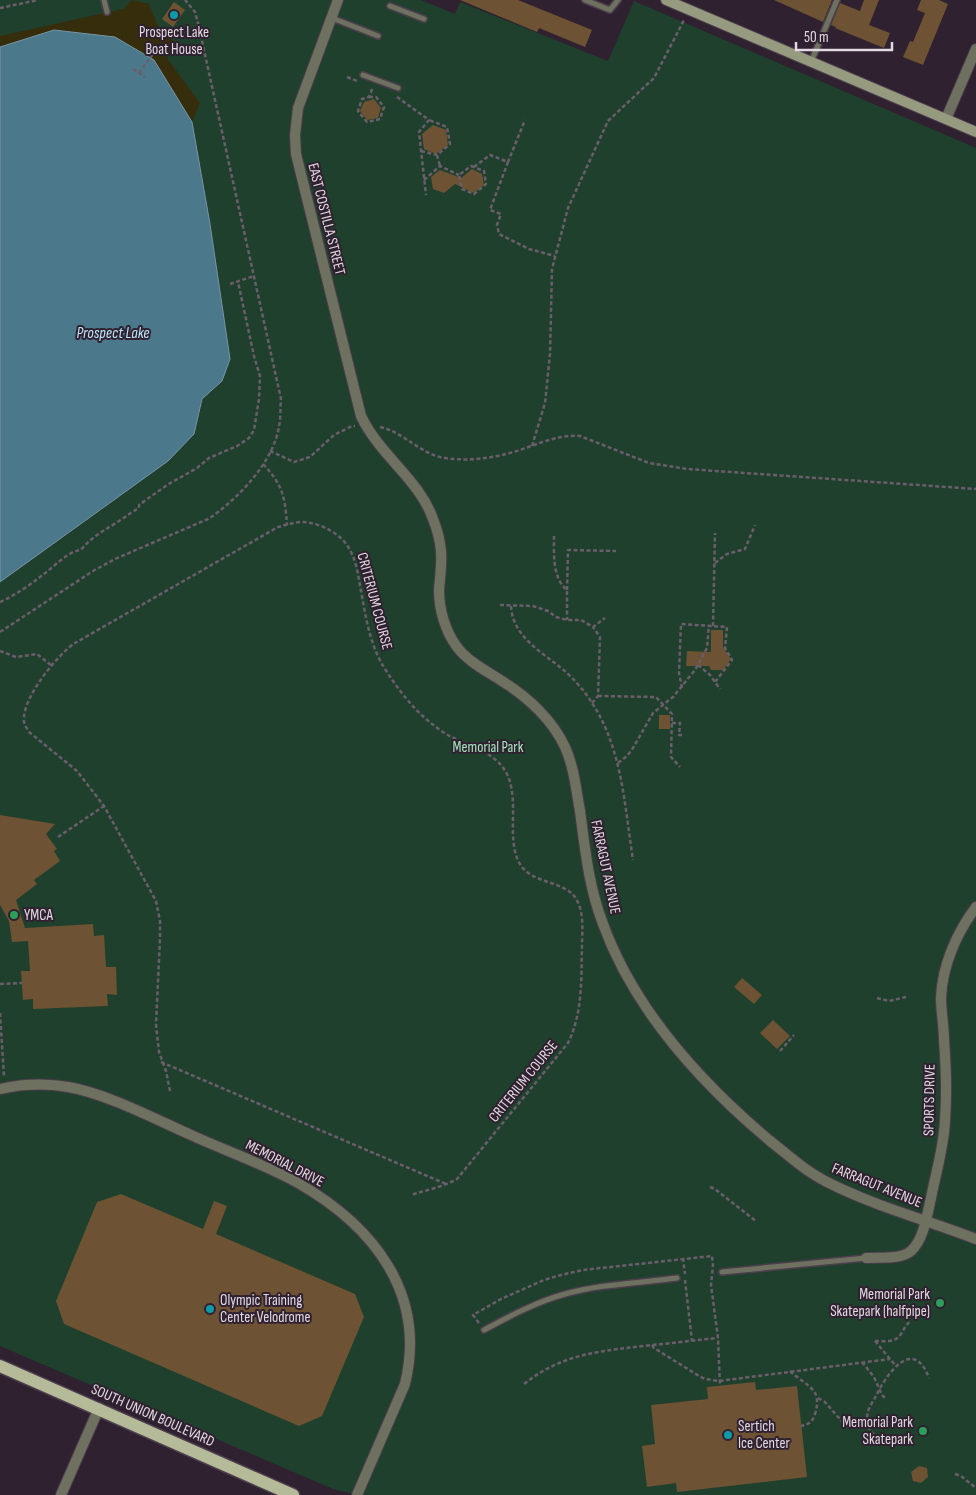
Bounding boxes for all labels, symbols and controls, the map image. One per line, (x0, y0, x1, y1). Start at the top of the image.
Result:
marker: Prospect Lake Boat House (168, 9, 180, 21)
scale bar (796, 20, 892, 52)
place label: Prospect Lake Boat House (139, 23, 209, 59)
text: 50 m (804, 28, 829, 47)
street label: EAST COSTILLA STREET (303, 161, 350, 277)
water label: Prospect Lake (76, 324, 150, 343)
street label: CRITERIUM COURSE (352, 550, 397, 652)
park label: Memorial Park (453, 738, 524, 757)
street label: FARRAGUT AVENUE (586, 818, 625, 916)
place label: YMCA (24, 906, 53, 925)
marker: YMCA (8, 909, 20, 921)
street label: CRITERIUM COURSE (485, 1037, 562, 1126)
street label: SPORTS DRIVE (919, 1064, 940, 1136)
street label: MEMORIAL DRIVE (242, 1135, 327, 1191)
street label: FARRAGUT AVENUE (829, 1159, 925, 1212)
place label: Memorial Park Skatepark (halfpipe) (830, 1285, 930, 1321)
place label: Olympic Training Center Velodrome (220, 1291, 310, 1327)
marker: Memorial Park Skatepark (halfpipe) (934, 1297, 946, 1309)
marker: Olympic Training Center Velodrome (204, 1303, 216, 1315)
street label: SOUTH UNION BOULEVARD (88, 1380, 217, 1451)
place label: Memorial Park Skatepark (842, 1413, 913, 1449)
place label: Sertich Ice Center (738, 1417, 791, 1453)
marker: Memorial Park Skatepark (917, 1425, 929, 1437)
marker: Sertich Ice Center (722, 1429, 734, 1441)

